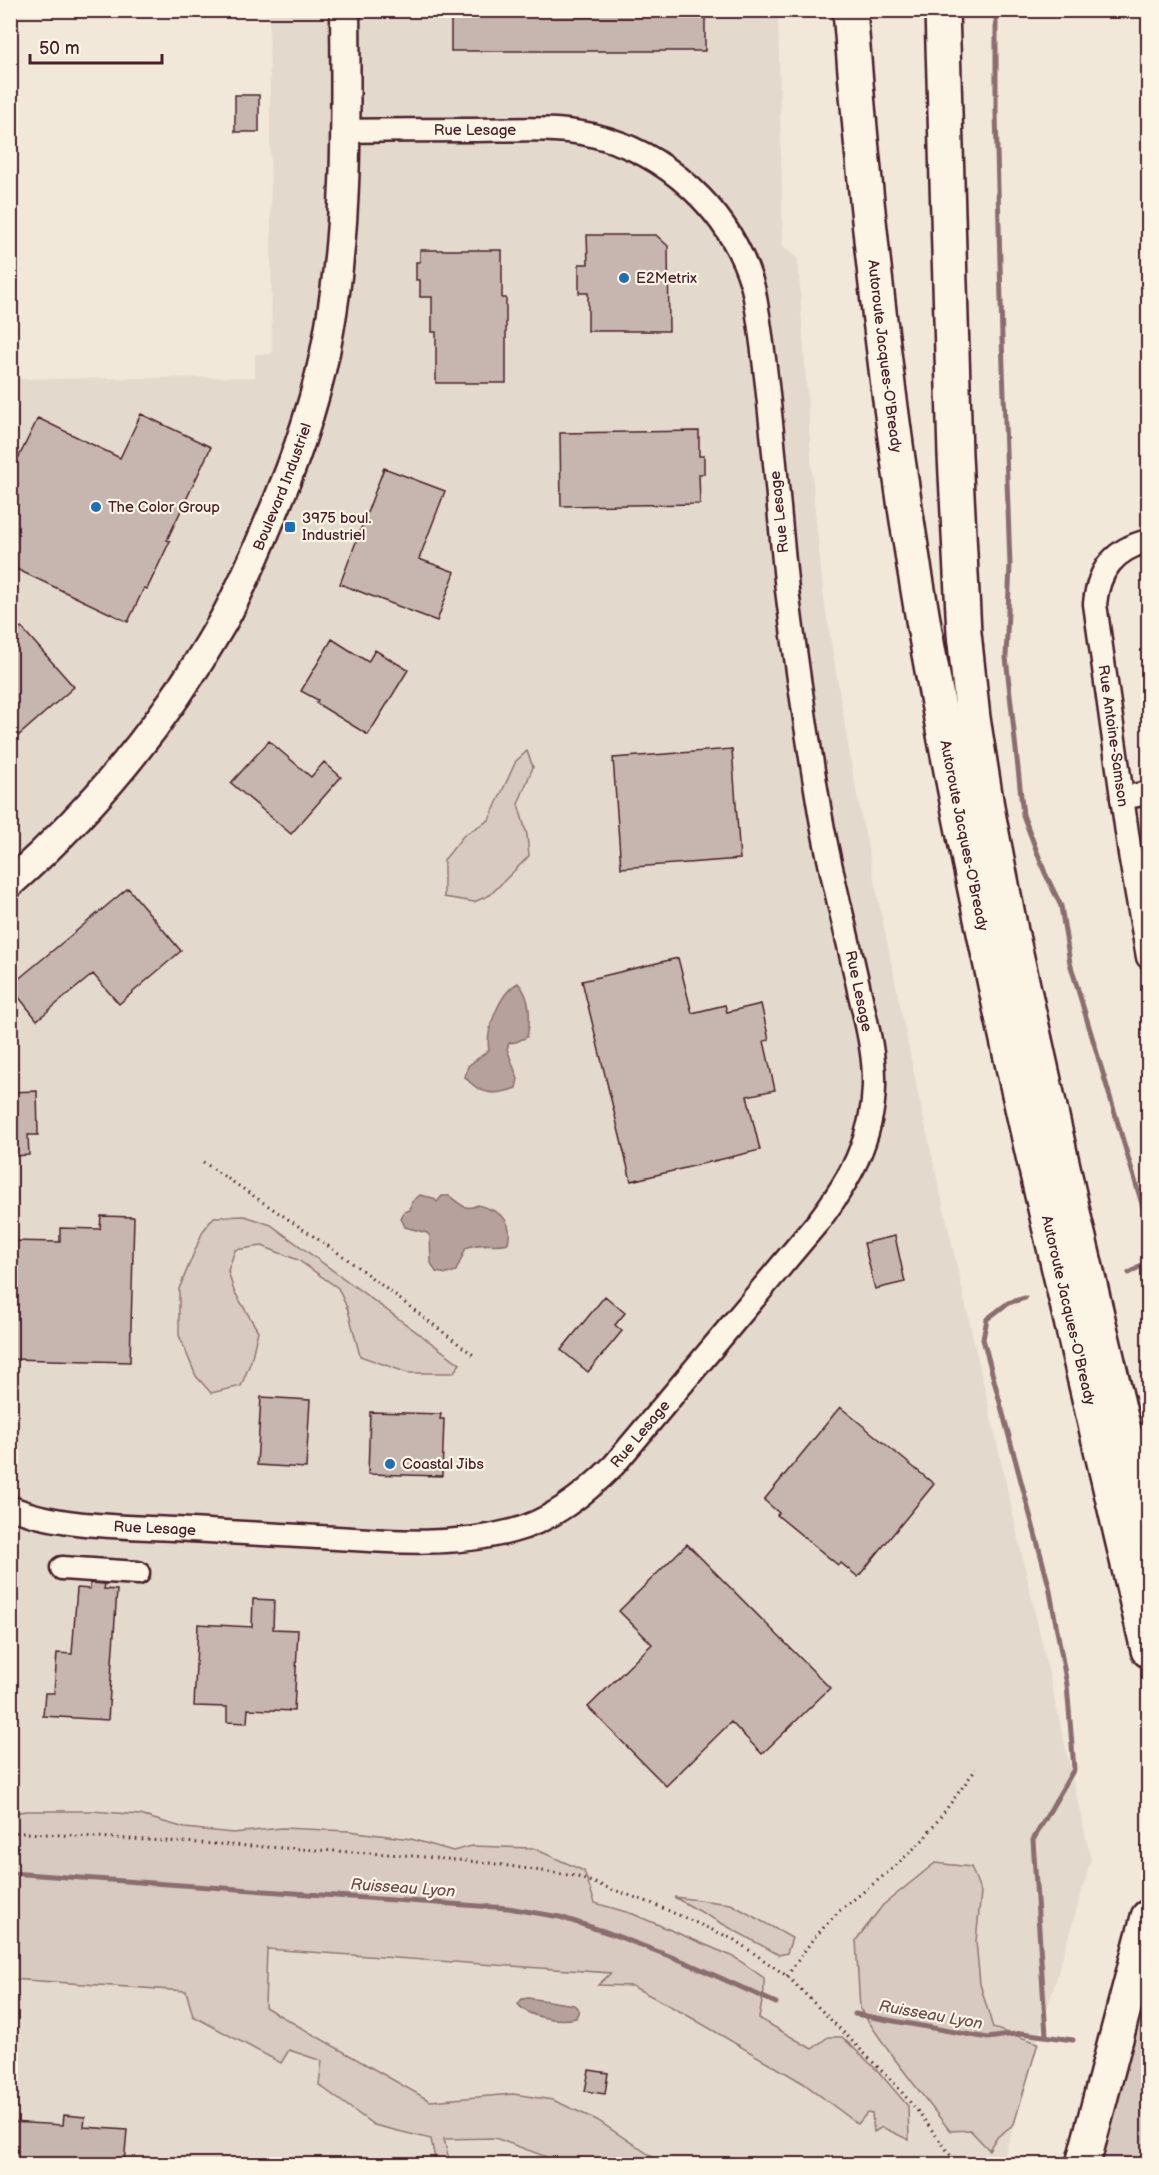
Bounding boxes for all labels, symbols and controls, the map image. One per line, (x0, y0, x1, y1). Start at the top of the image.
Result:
scale bar (30, 27, 162, 65)
text: 50 m (39, 38, 80, 59)
street label: Rue Lesage (434, 121, 516, 140)
street label: Autoroute Jacques-O'Bready (863, 259, 906, 454)
place label: E2Metrix (636, 269, 697, 288)
marker: E2Metrix (617, 271, 631, 285)
street label: Boulevard Industriel (249, 421, 316, 554)
street label: Rue Lesage (766, 470, 793, 554)
place label: The Color Group (108, 498, 220, 517)
marker: The Color Group (89, 500, 103, 514)
place label: 3975 boul. Industriel (302, 509, 371, 545)
marker: 3975 boul. Industriel (283, 520, 297, 534)
street label: Rue Antoine-Samson (1094, 664, 1132, 808)
street label: Autoroute Jacques-O'Bready (935, 739, 992, 933)
street label: Rue Lesage (841, 949, 876, 1034)
street label: Autoroute Jacques-O'Bready (1037, 1214, 1099, 1407)
street label: Rue Lesage (607, 1396, 674, 1472)
place label: Coastal Jibs (402, 1455, 484, 1474)
marker: Coastal Jibs (383, 1457, 397, 1471)
street label: Rue Lesage (113, 1517, 197, 1540)
water label: Ruisseau Lyon (350, 1875, 456, 1902)
water label: Ruisseau Lyon (877, 1997, 984, 2034)

